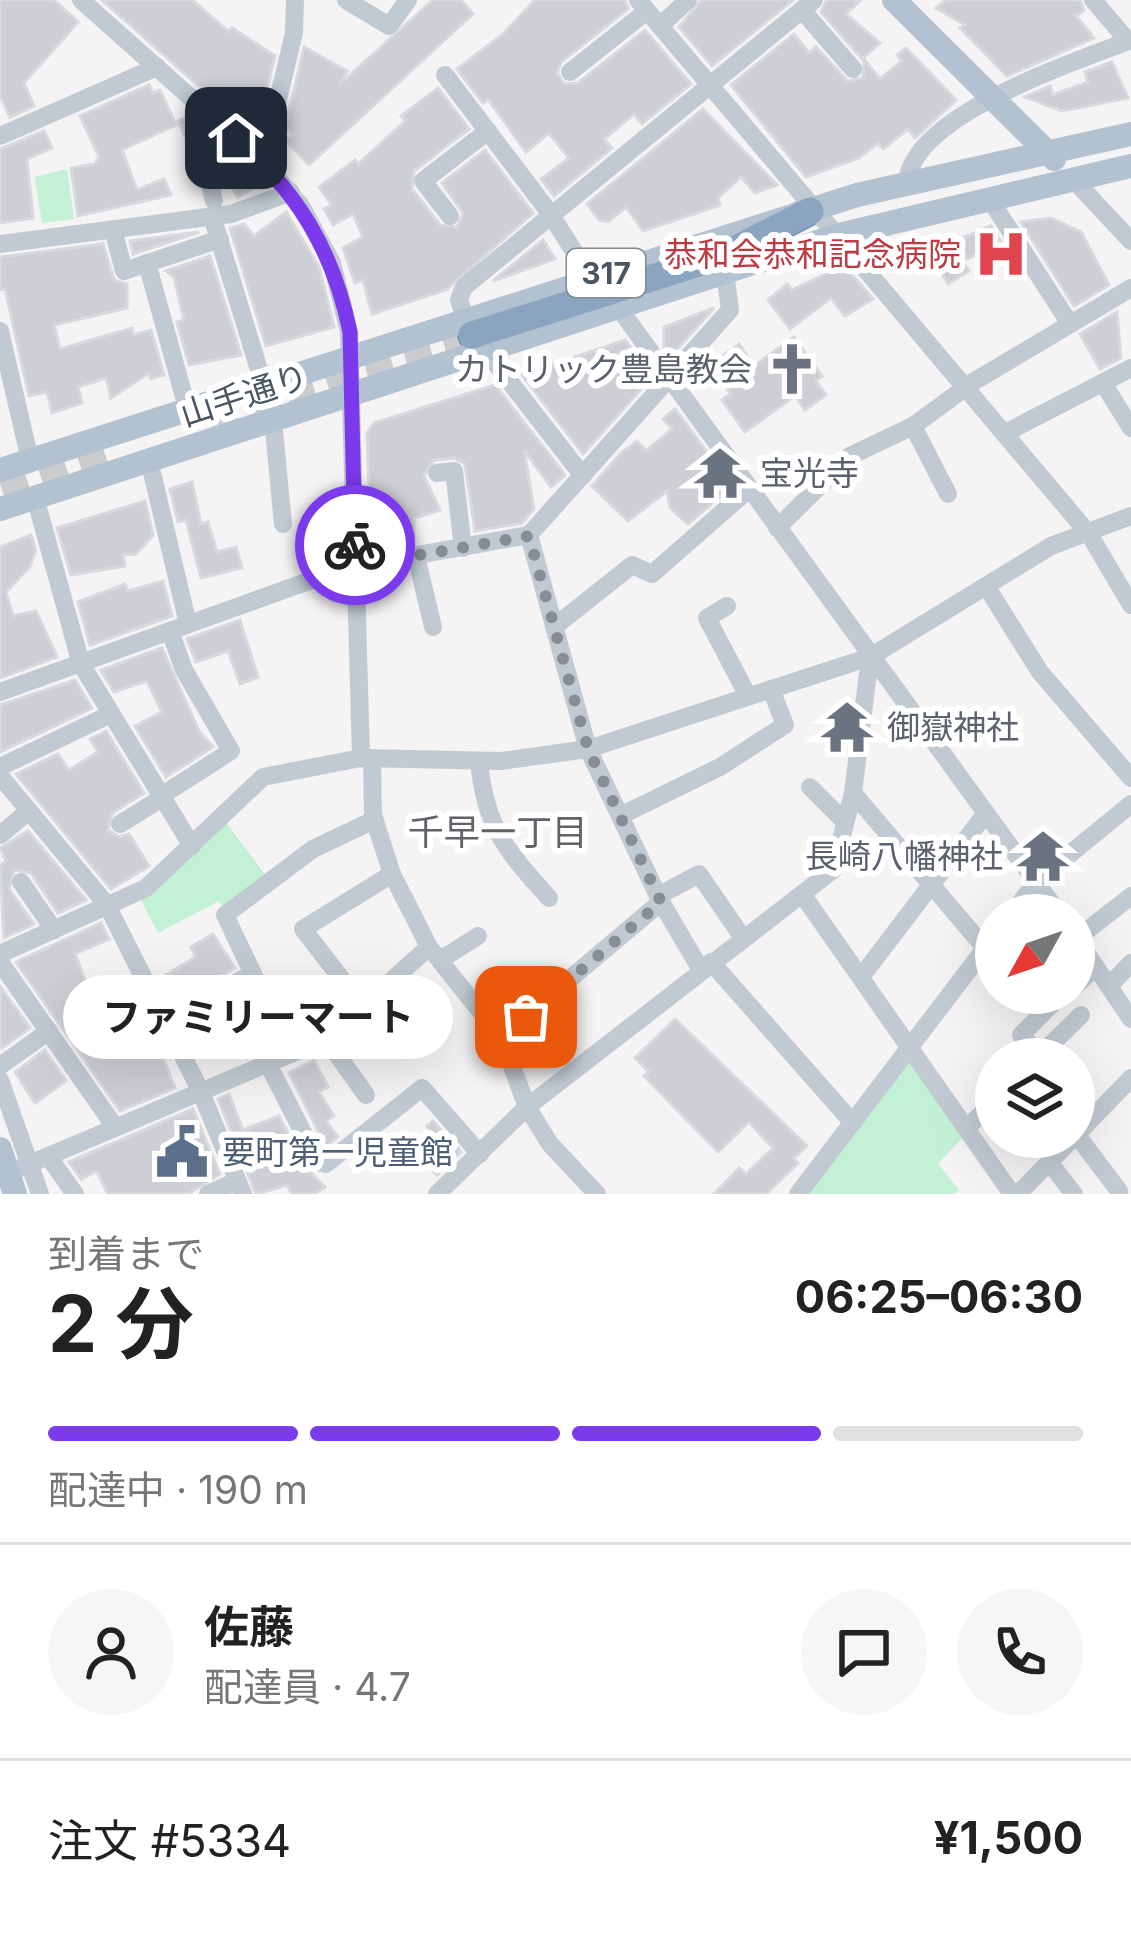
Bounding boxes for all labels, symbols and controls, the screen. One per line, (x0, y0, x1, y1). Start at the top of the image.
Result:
pin (185, 87, 287, 189)
icon: home (203, 105, 269, 171)
hospital icon: 恭和会恭和記念病院 (972, 225, 1030, 283)
place label: 恭和会恭和記念病院 (664, 234, 961, 274)
road number: 317 (567, 249, 645, 297)
church icon: カトリック豊島教会 (763, 340, 821, 398)
place label: カトリック豊島教会 (455, 349, 752, 389)
street label: 山手通り (175, 356, 313, 434)
temple icon: 宝光寺 (691, 444, 749, 502)
place label: 宝光寺 (760, 453, 859, 493)
courier (295, 485, 415, 605)
icon: bike (322, 512, 388, 578)
temple icon: 御嶽神社 (818, 698, 876, 756)
place label: 御嶽神社 (887, 707, 1019, 747)
district label: 千早一丁目 (408, 810, 588, 854)
temple icon: 長崎八幡神社 (1014, 827, 1072, 885)
place label: 長崎八幡神社 (805, 836, 1003, 876)
north arrow (975, 894, 1095, 1014)
map controls (975, 894, 1095, 1158)
pin (475, 966, 577, 1068)
callout: ファミリーマート (64, 975, 454, 1059)
icon: bag (493, 984, 559, 1050)
text: ファミリーマート (102, 993, 414, 1040)
button: layers (975, 1038, 1095, 1158)
public building icon: 要町第一児童館 (153, 1123, 211, 1181)
place label: 要町第一児童館 (222, 1132, 453, 1172)
text: 到着まで (48, 1230, 204, 1277)
text: 06:25–06:30 (795, 1269, 1083, 1324)
text: 2 分 (48, 1276, 194, 1371)
text: 配達中 · 190 m (48, 1466, 308, 1513)
button: person (48, 1589, 174, 1715)
button: chat (801, 1589, 927, 1715)
button: phone (957, 1589, 1083, 1715)
text: 佐藤 (204, 1599, 294, 1654)
text: 配達員 · 4.7 (204, 1663, 411, 1710)
text: ¥1,500 (934, 1810, 1083, 1865)
text: 注文 #5334 (48, 1813, 291, 1868)

